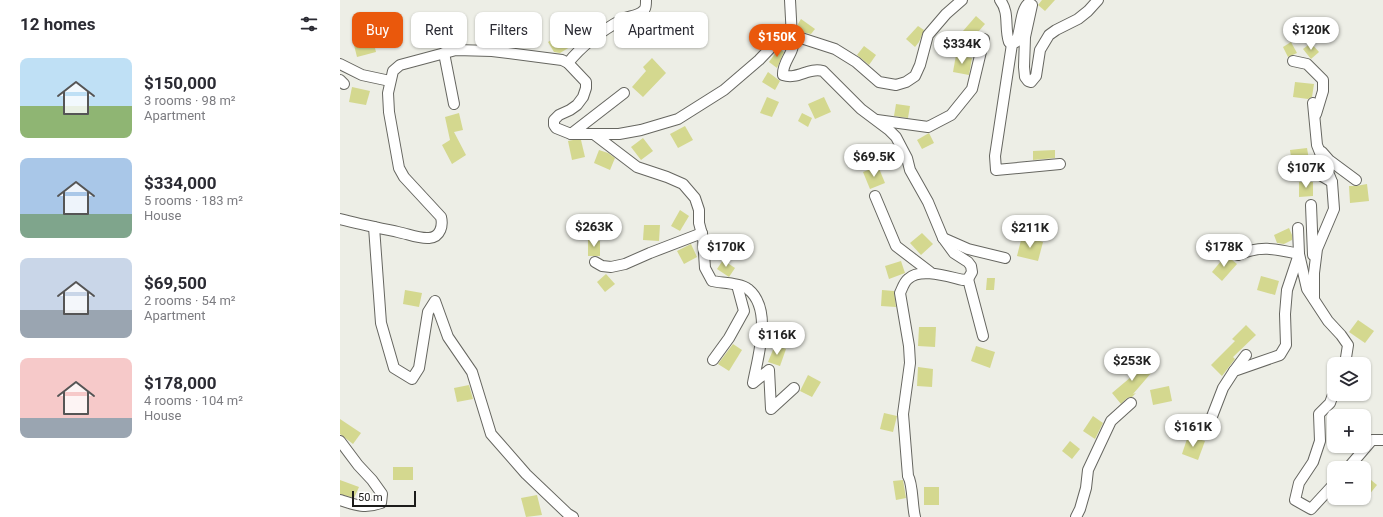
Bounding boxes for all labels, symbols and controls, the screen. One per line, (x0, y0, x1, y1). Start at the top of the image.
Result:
chip: Buy (352, 12, 403, 48)
chip: Rent (411, 12, 467, 48)
chip: Filters (475, 12, 542, 48)
chip: New (550, 12, 606, 48)
chip: Apartment (614, 12, 708, 48)
icon: filters (298, 13, 320, 35)
text: 12 homes (20, 14, 96, 34)
pin: $120K (1283, 17, 1339, 51)
text: $120K (1292, 22, 1330, 37)
pin: $150K (749, 24, 805, 58)
text: $150K (758, 29, 796, 44)
pin: $334K (934, 31, 990, 65)
text: $334K (943, 36, 981, 51)
text: $150,000 (144, 73, 216, 93)
icon: home (52, 74, 100, 122)
text: 3 rooms · 98 m² (144, 93, 236, 108)
text: Apartment (144, 108, 206, 123)
pin: $69.5K (841, 144, 907, 178)
text: $69.5K (853, 149, 895, 164)
pin: $107K (1278, 155, 1334, 189)
text: $107K (1287, 160, 1325, 175)
text: $334,000 (144, 173, 216, 193)
icon: home (52, 174, 100, 222)
text: 5 rooms · 183 m² (144, 193, 243, 208)
text: House (144, 208, 181, 223)
pin: $263K (566, 214, 622, 248)
pin: $211K (1002, 215, 1058, 249)
text: $263K (575, 219, 613, 234)
text: $211K (1011, 220, 1049, 235)
pin: $170K (698, 234, 754, 268)
pin: $178K (1196, 234, 1252, 268)
text: $170K (707, 239, 745, 254)
text: $178K (1205, 239, 1243, 254)
text: $69,500 (144, 273, 207, 293)
icon: home (52, 274, 100, 322)
text: 2 rooms · 54 m² (144, 293, 236, 308)
text: Apartment (144, 308, 206, 323)
pin: $116K (749, 322, 805, 356)
text: $116K (758, 327, 796, 342)
pin: $253K (1104, 348, 1160, 382)
text: $253K (1113, 353, 1151, 368)
map controls (1327, 357, 1371, 505)
button: layers (1327, 357, 1371, 401)
text: $178,000 (144, 373, 216, 393)
icon: home (52, 374, 100, 422)
text: 4 rooms · 104 m² (144, 393, 243, 408)
text: House (144, 408, 181, 423)
button: + (1327, 409, 1371, 453)
pin: $161K (1165, 414, 1221, 448)
text: $161K (1174, 419, 1212, 434)
button: − (1327, 461, 1371, 505)
scale bar (352, 489, 416, 508)
text: 50 m (358, 491, 383, 504)

